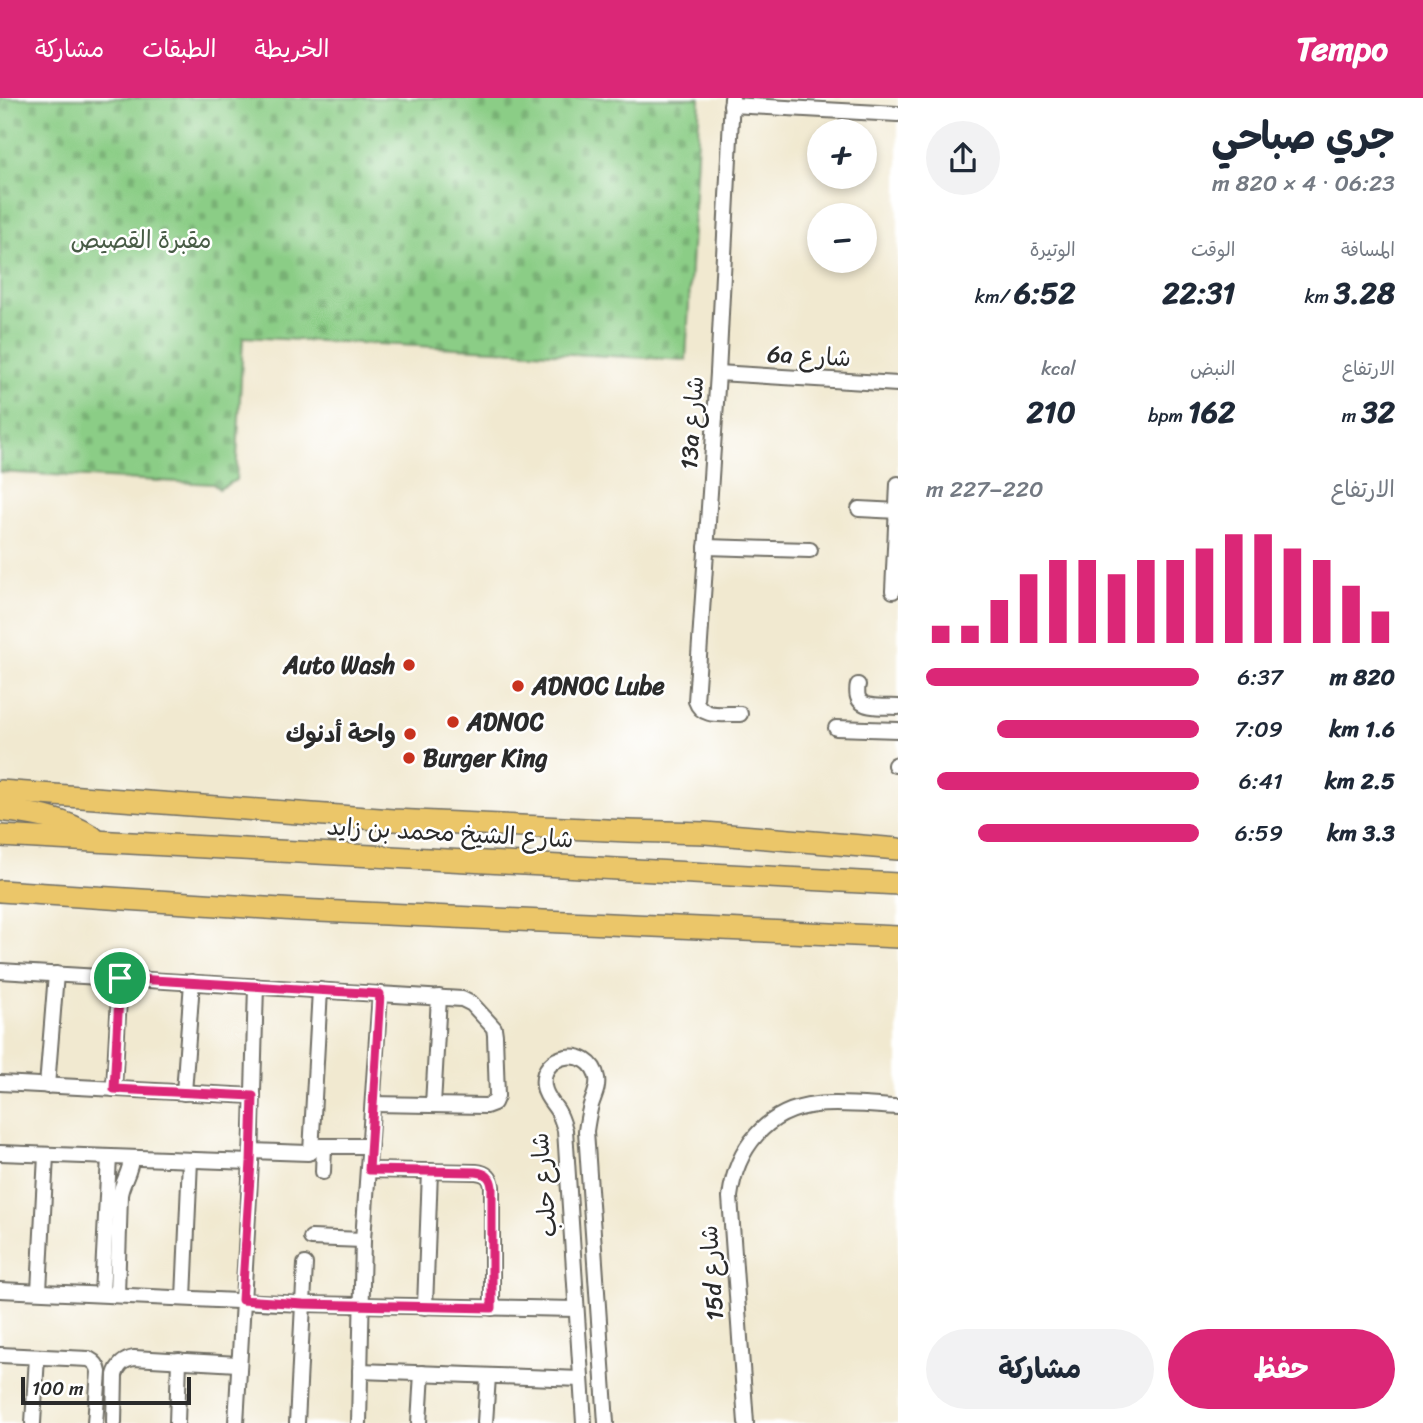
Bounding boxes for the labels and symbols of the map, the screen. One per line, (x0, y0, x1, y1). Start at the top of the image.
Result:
park label: مقبرة القصيص (70, 219, 212, 261)
street label: 6a شارع (766, 333, 852, 379)
street label: 13a شارع (668, 375, 716, 471)
place label: Auto Wash (282, 644, 395, 686)
marker: Auto Wash (401, 657, 417, 673)
place label: ADNOC Lube (531, 665, 665, 707)
marker: ADNOC Lube (510, 678, 526, 694)
place label: ADNOC (466, 701, 545, 743)
place label: واحة أدنوك (286, 713, 396, 755)
marker: ADNOC (445, 714, 461, 730)
marker: واحة أدنوك (402, 726, 418, 742)
place label: Burger King (423, 737, 548, 779)
marker: Burger King (401, 750, 417, 766)
street label: شارع الشيخ محمد بن زايد (325, 806, 575, 860)
pin (90, 948, 150, 1008)
street label: شارع حلب (519, 1131, 569, 1239)
street label: 15d شارع (688, 1224, 736, 1322)
scale bar (21, 1374, 191, 1406)

